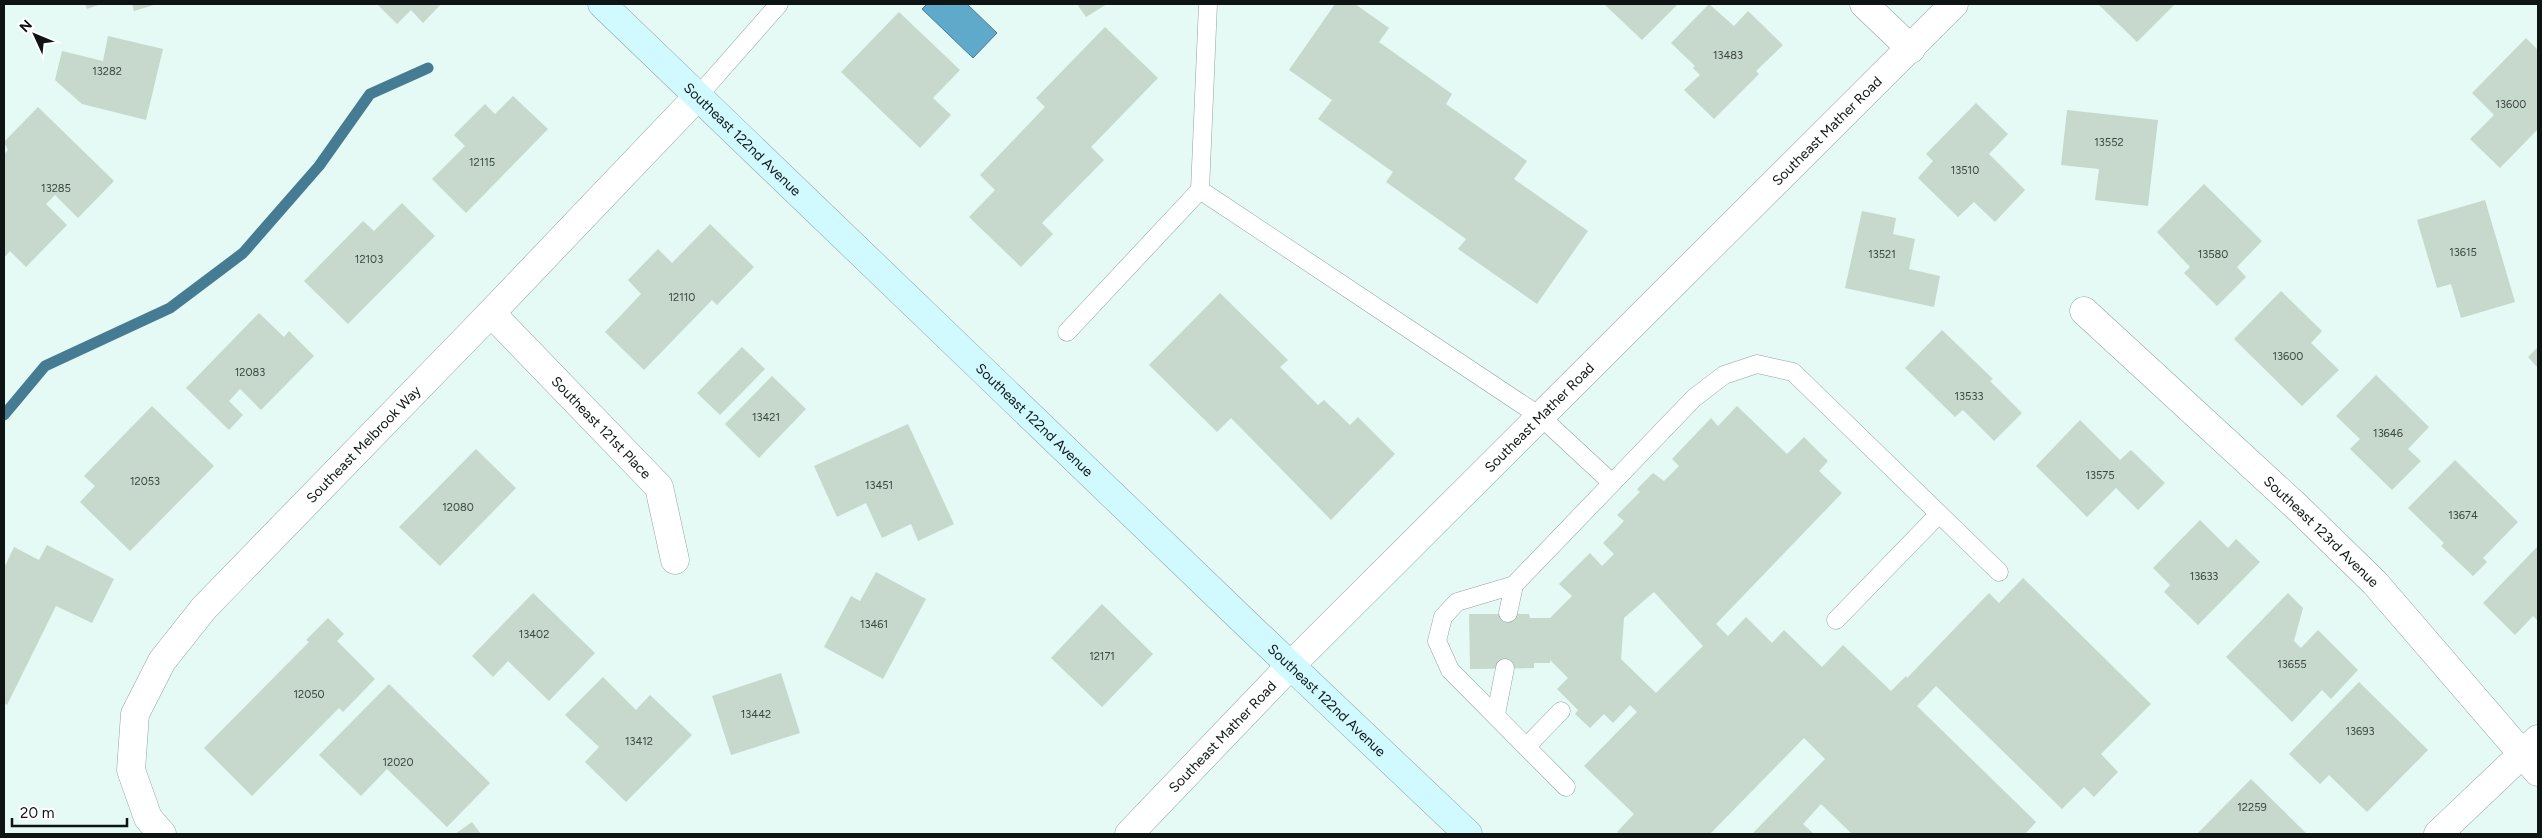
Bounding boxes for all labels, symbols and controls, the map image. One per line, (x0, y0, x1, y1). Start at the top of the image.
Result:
north arrow (10, 10, 60, 60)
text: N (16, 17, 36, 36)
house number: 13483 (1713, 49, 1743, 62)
house number: 13282 (92, 65, 122, 78)
street label: Southeast Mather Road (1769, 73, 1886, 189)
street label: Southeast 122nd Avenue (680, 79, 805, 200)
house number: 13600 (2496, 98, 2526, 111)
house number: 13552 (2094, 136, 2124, 149)
house number: 12115 (469, 156, 495, 169)
house number: 13510 (1951, 164, 1979, 177)
house number: 13285 (41, 182, 71, 195)
house number: 13615 (2449, 246, 2477, 259)
house number: 13521 (1868, 248, 1896, 261)
house number: 13580 (2198, 248, 2228, 261)
house number: 12103 (355, 253, 383, 266)
house number: 12110 (669, 291, 695, 304)
house number: 13600 (2273, 350, 2303, 363)
street label: Southeast 122nd Avenue (972, 360, 1097, 481)
street label: Southeast Mather Road (1481, 360, 1598, 476)
house number: 12083 (235, 366, 265, 379)
street label: Southeast 121st Place (548, 373, 655, 483)
street label: Southeast Melbrook Way (303, 382, 425, 507)
house number: 13533 (1955, 390, 1983, 403)
house number: 13421 (752, 411, 780, 424)
house number: 13646 (2373, 427, 2403, 440)
house number: 13575 (2085, 469, 2115, 482)
street label: Southeast 123rd Avenue (2260, 473, 2382, 591)
house number: 12053 (130, 475, 160, 488)
house number: 13451 (865, 479, 893, 492)
house number: 12080 (442, 501, 474, 514)
house number: 13674 (2448, 509, 2478, 522)
house number: 13633 (2190, 570, 2218, 583)
house number: 13461 (860, 618, 888, 631)
house number: 13402 (519, 628, 549, 641)
street label: Southeast 122nd Avenue (1264, 641, 1389, 761)
house number: 12171 (1089, 650, 1115, 663)
house number: 13655 (2277, 658, 2307, 671)
street label: Southeast Mather Road (1165, 678, 1280, 796)
house number: 12050 (293, 688, 325, 701)
house number: 13442 (741, 708, 771, 721)
house number: 13693 (2346, 725, 2374, 738)
house number: 13412 (625, 735, 653, 748)
house number: 12020 (383, 756, 413, 769)
scale bar (12, 796, 128, 828)
house number: 12259 (2237, 801, 2267, 814)
text: 20 m (20, 804, 54, 822)

